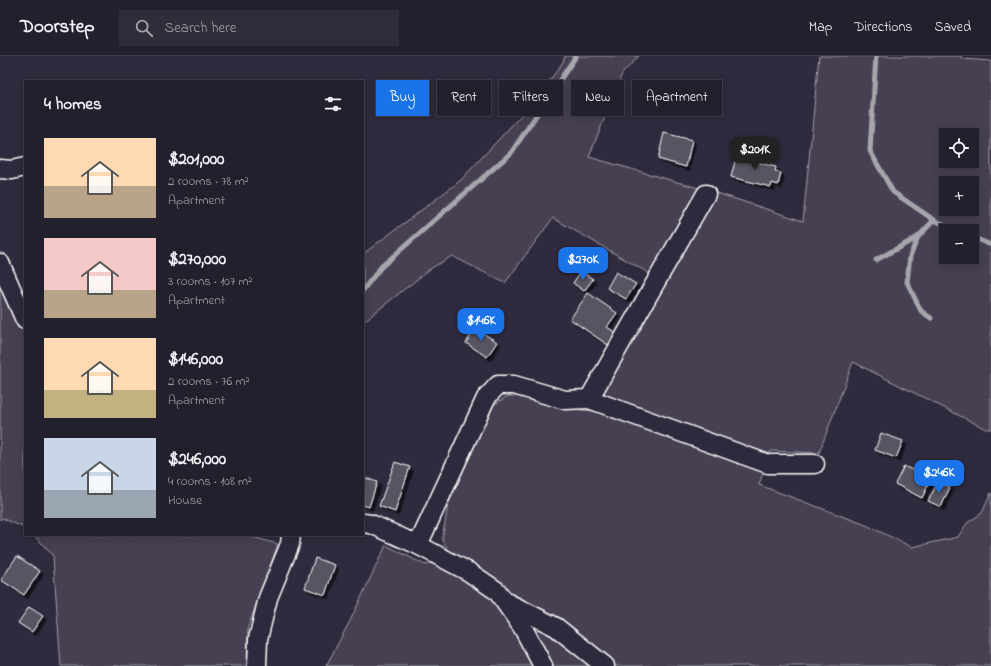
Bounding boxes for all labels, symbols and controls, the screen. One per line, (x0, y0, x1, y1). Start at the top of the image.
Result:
search box (119, 10, 399, 46)
text: Doorstep (20, 14, 95, 41)
icon: search (133, 17, 155, 39)
text: Search here (165, 17, 236, 39)
text: Map (809, 17, 832, 38)
text: Directions (854, 17, 912, 38)
text: Saved (934, 17, 971, 38)
chip: Buy (376, 80, 429, 116)
chip: Rent (437, 80, 491, 116)
chip: Filters (499, 80, 563, 116)
chip: New (571, 80, 624, 116)
chip: Apartment (632, 80, 722, 116)
text: 4 homes (44, 92, 102, 117)
icon: filters (322, 93, 344, 115)
map controls (939, 128, 979, 264)
button: locate (939, 128, 979, 168)
pin: $201K (727, 137, 783, 171)
text: $201K (740, 140, 770, 159)
text: $201,000 (168, 147, 224, 172)
icon: home (76, 154, 124, 202)
text: 2 rooms · 78 m² (168, 172, 249, 191)
button: + (939, 176, 979, 216)
text: Apartment (168, 191, 225, 210)
button: − (939, 224, 979, 264)
text: $270,000 (168, 247, 226, 272)
pin: $270K (555, 247, 611, 281)
text: $270K (567, 250, 599, 269)
icon: home (76, 254, 124, 302)
text: 3 rooms · 107 m² (168, 272, 252, 291)
text: Apartment (168, 291, 225, 310)
pin: $146K (453, 308, 509, 342)
text: $146K (466, 311, 496, 330)
text: $146,000 (168, 347, 223, 372)
icon: home (76, 354, 124, 402)
text: 2 rooms · 76 m² (168, 372, 250, 391)
text: Apartment (168, 391, 225, 410)
text: $246,000 (168, 447, 226, 472)
icon: home (76, 454, 124, 502)
pin: $246K (911, 460, 967, 494)
text: $246K (923, 463, 955, 482)
text: 4 rooms · 108 m² (168, 472, 252, 491)
text: House (168, 491, 202, 510)

